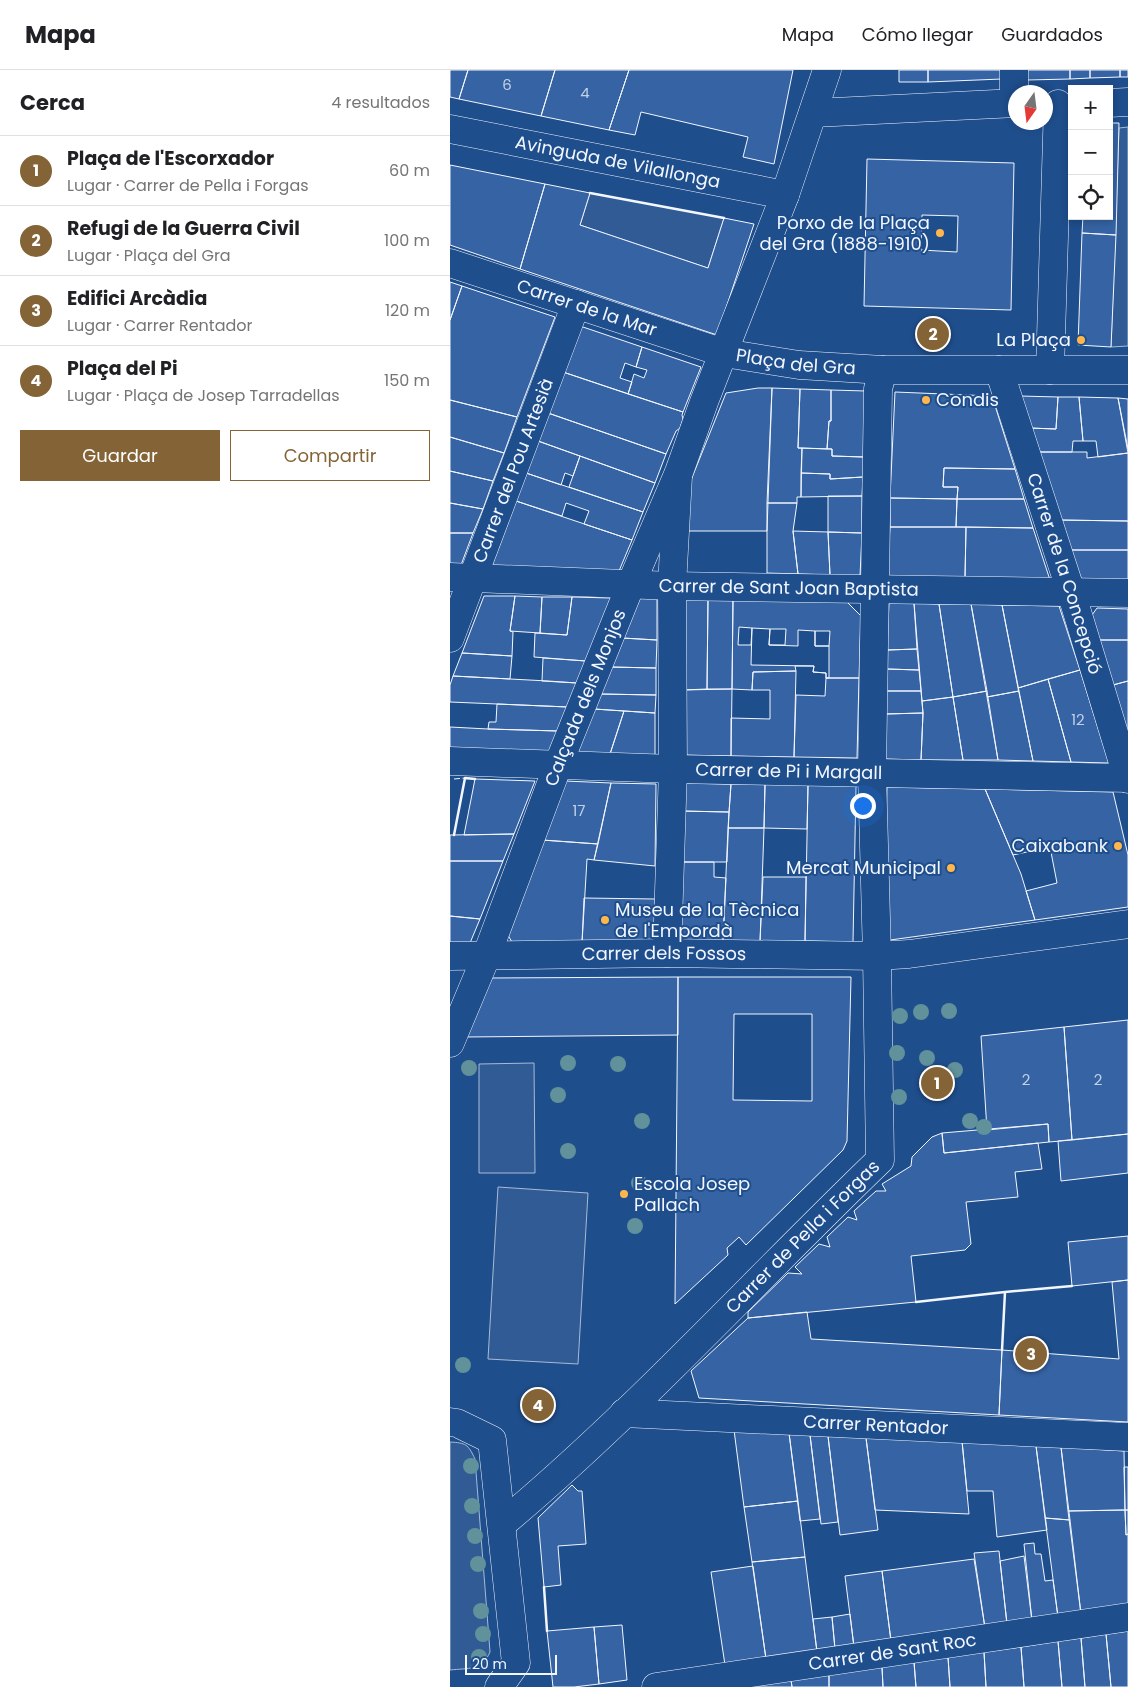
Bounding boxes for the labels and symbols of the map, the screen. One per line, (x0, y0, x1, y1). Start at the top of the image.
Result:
house number: 6 (502, 74, 512, 95)
house number: 4 (580, 82, 590, 103)
north arrow (1008, 85, 1053, 130)
street label: Avinguda de Vilallonga (513, 129, 723, 194)
place label: Porxo de la Plaça del Gra (1888-1910) (759, 210, 930, 256)
marker: Porxo de la Plaça del Gra (1888-1910) (934, 227, 946, 239)
street label: Carrer de la Mar (514, 273, 661, 342)
pin: 2 (917, 315, 949, 353)
place label: La Plaça (996, 327, 1071, 352)
marker: La Plaça (1075, 334, 1087, 346)
street label: Plaça del Gra (734, 342, 857, 380)
street label: Carrer del Pou Artesià (466, 374, 559, 566)
place label: Condis (936, 387, 999, 412)
marker: Condis (920, 394, 932, 406)
street label: Carrer de la Concepció (1021, 470, 1108, 677)
street label: Carrer de Sant Joan Baptista (658, 572, 919, 602)
street label: Calçada dels Monjos (538, 605, 632, 789)
house number: 12 (1071, 709, 1085, 730)
street label: Carrer de Pi i Margall (695, 756, 883, 785)
your location (850, 793, 876, 819)
house number: 17 (573, 800, 586, 821)
place label: Caixabank (1012, 833, 1109, 858)
marker: Caixabank (1112, 840, 1124, 852)
place label: Mercat Municipal (786, 855, 941, 880)
marker: Mercat Municipal (945, 862, 957, 874)
place label: Museu de la Tècnica de l'Empordà (615, 897, 799, 943)
marker: Museu de la Tècnica de l'Empordà (599, 914, 611, 926)
street label: Carrer dels Fossos (582, 940, 746, 966)
pin: 1 (921, 1064, 953, 1102)
house number: 2 (1022, 1069, 1030, 1090)
house number: 2 (1094, 1069, 1102, 1090)
street label: Carrer de Pella i Forgas (720, 1154, 885, 1319)
place label: Escola Josep Pallach (634, 1171, 750, 1217)
marker: Escola Josep Pallach (618, 1188, 630, 1200)
pin: 3 (1015, 1335, 1047, 1373)
pin: 4 (522, 1386, 554, 1424)
street label: Carrer Rentador (803, 1409, 949, 1440)
street label: Carrer de Sant Roc (807, 1627, 978, 1676)
scale bar (465, 1652, 558, 1675)

